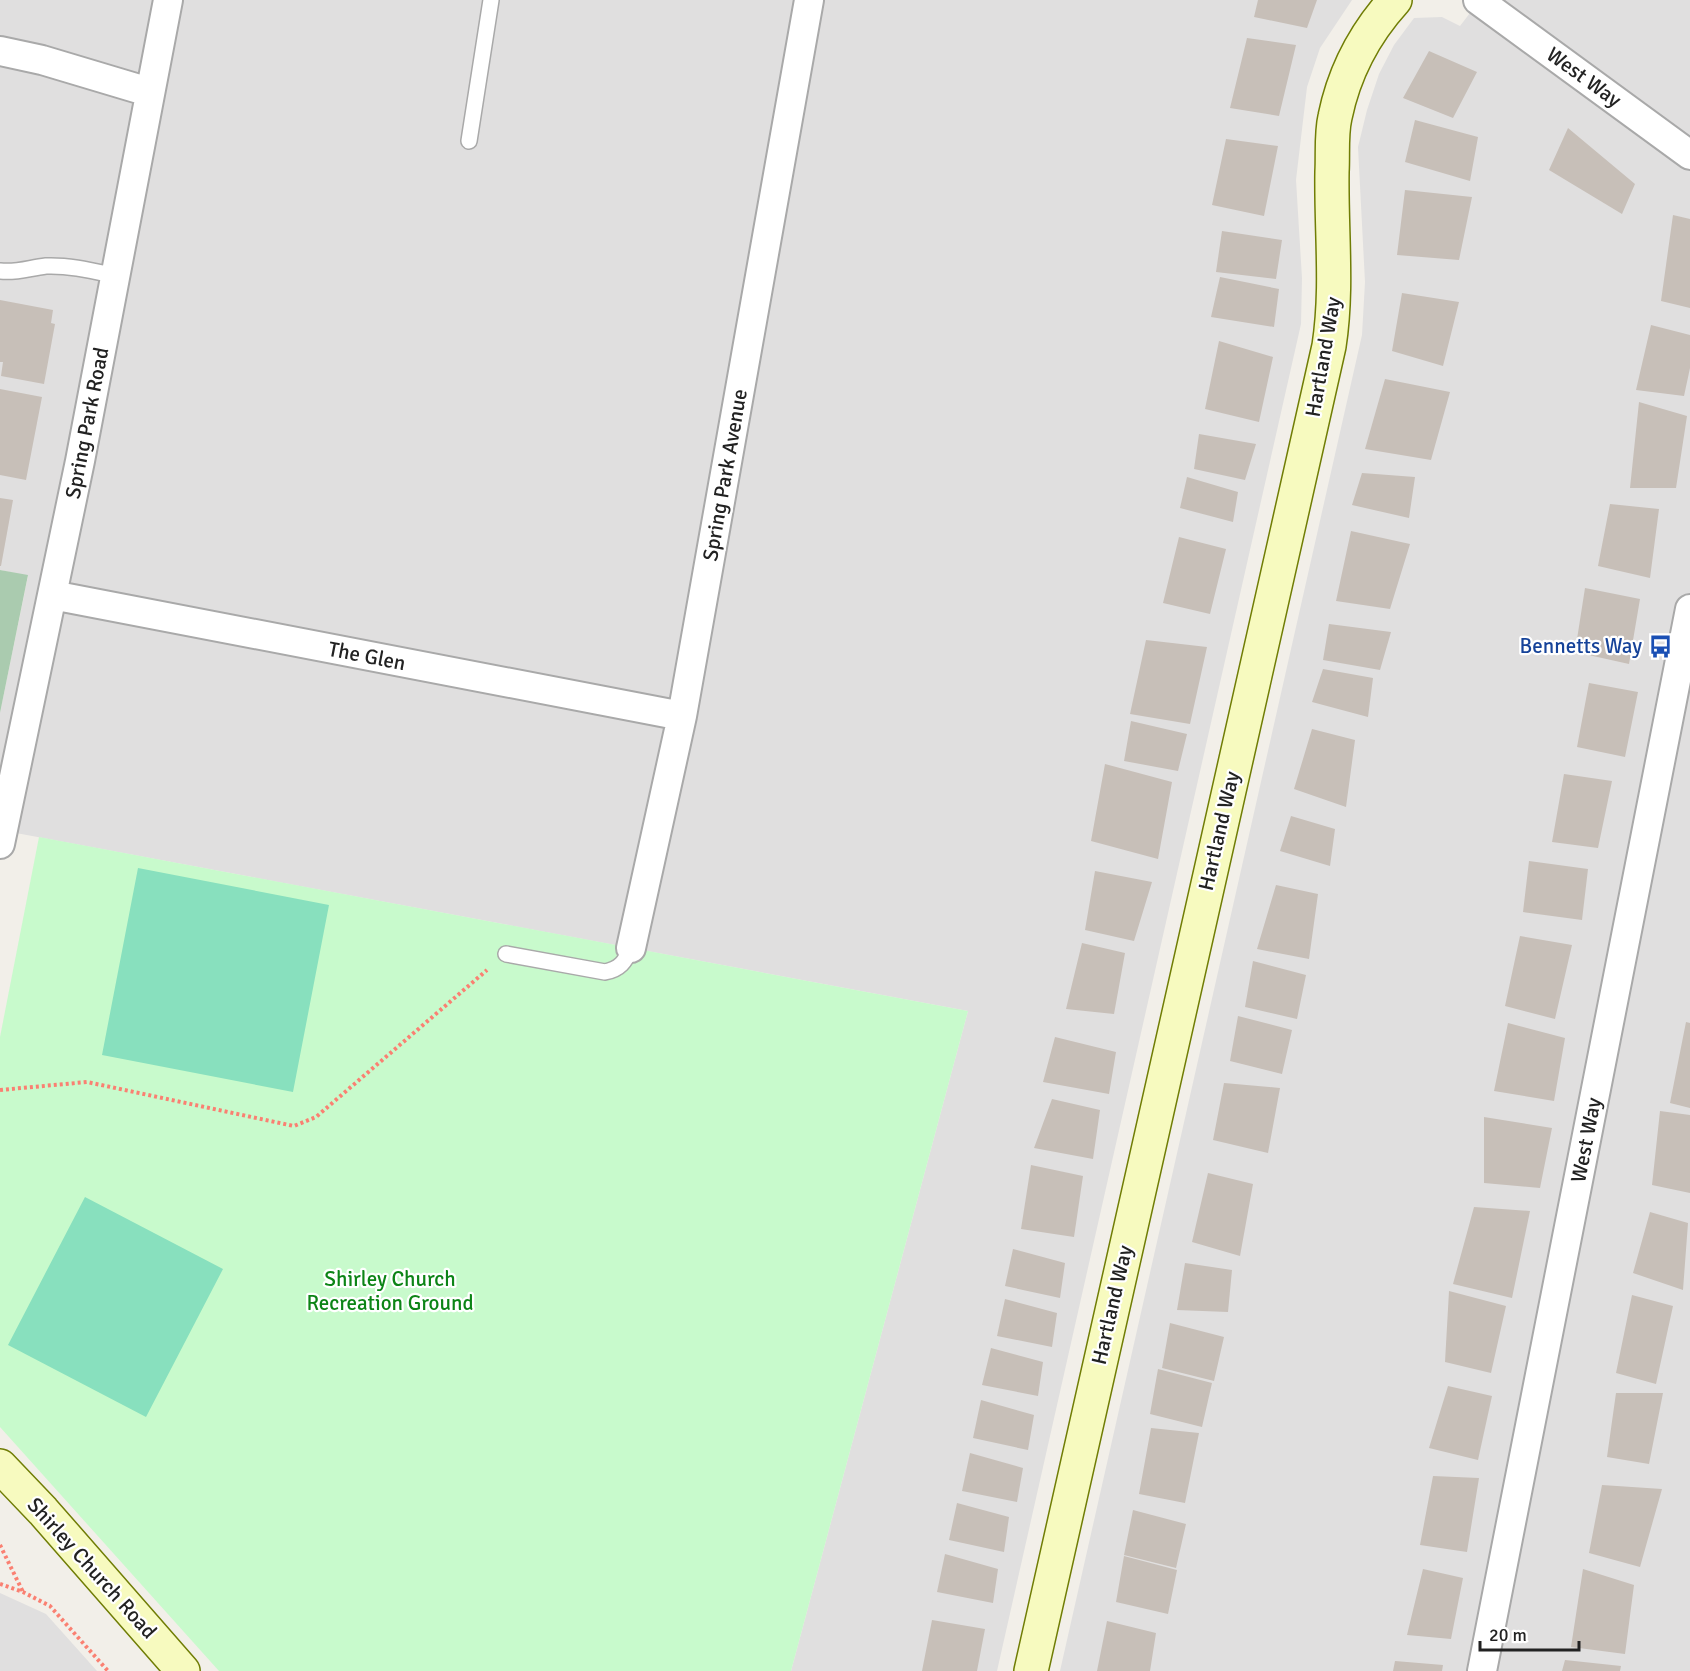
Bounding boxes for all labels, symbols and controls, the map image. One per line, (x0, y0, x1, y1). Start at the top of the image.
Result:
street label: West Way (1542, 41, 1627, 113)
street label: Hartland Way (1300, 295, 1346, 419)
street label: Spring Park Road (60, 345, 114, 501)
street label: Spring Park Avenue (697, 387, 753, 563)
place label: Bennetts Way (1520, 633, 1642, 659)
bus stop icon: Bennetts Way (1647, 633, 1673, 659)
street label: The Glen (326, 636, 408, 676)
street label: Hartland Way (1193, 769, 1245, 893)
street label: West Way (1565, 1095, 1607, 1185)
street label: Hartland Way (1086, 1243, 1138, 1367)
park label: Shirley Church Recreation Ground (306, 1266, 474, 1316)
street label: Shirley Church Road (22, 1492, 162, 1644)
scale bar (1480, 1614, 1579, 1652)
text: 20 m (1489, 1624, 1527, 1646)

